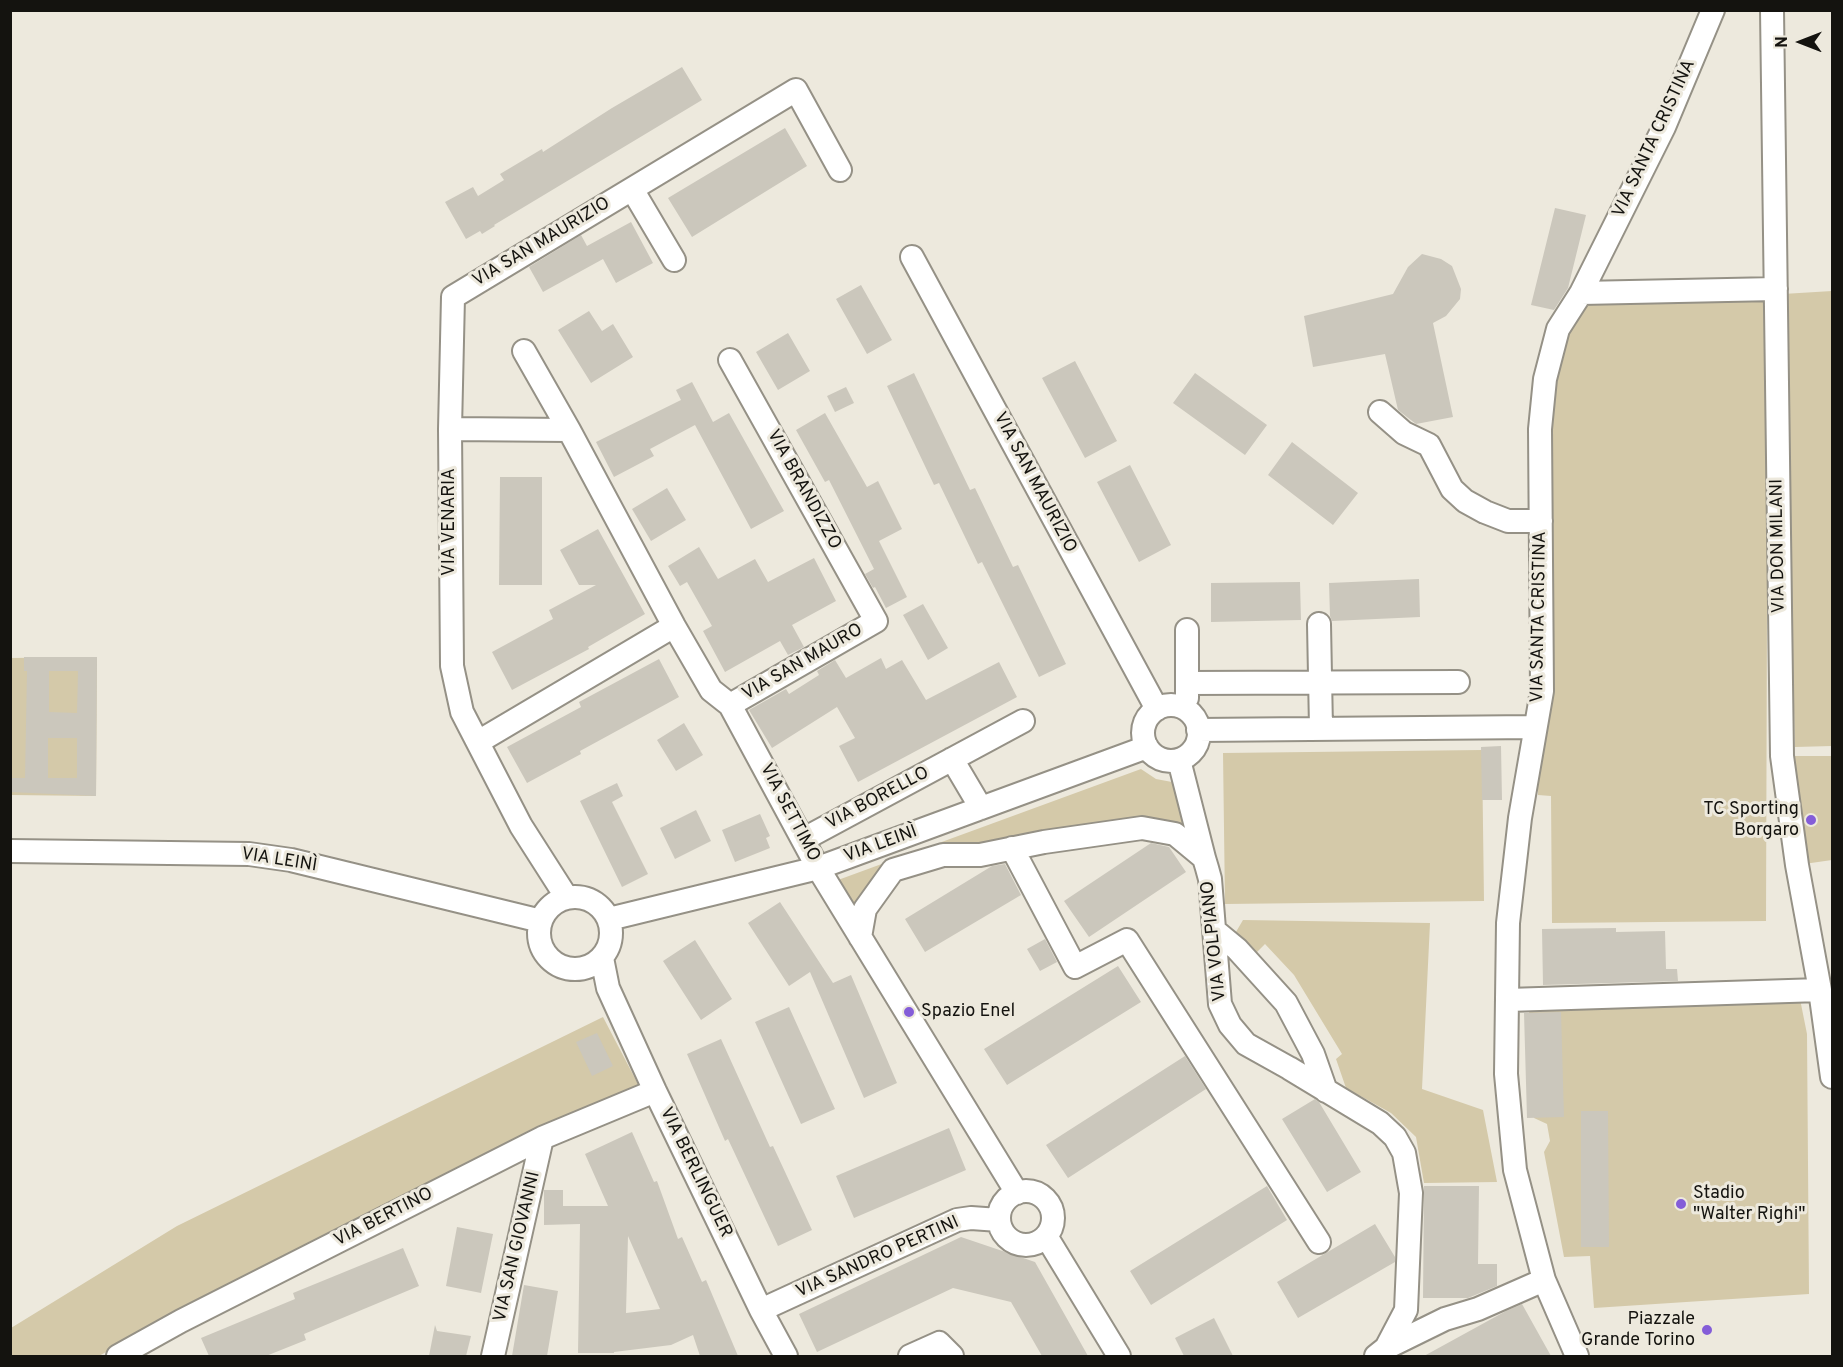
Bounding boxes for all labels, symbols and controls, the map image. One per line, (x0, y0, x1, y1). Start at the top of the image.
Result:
north arrow (1771, 12, 1831, 72)
text: N (1773, 36, 1793, 48)
street label: VIA SANTA CRISTINA (1609, 57, 1701, 221)
street label: VIA SAN MAURIZIO (469, 193, 615, 293)
street label: VIA SAN MAURIZIO (988, 409, 1080, 557)
street label: VIA BRANDIZZO (761, 426, 845, 554)
street label: VIA VENARIA (439, 468, 461, 576)
street label: VIA DON MILANI (1767, 478, 1791, 614)
street label: VIA SANTA CRISTINA (1528, 531, 1552, 703)
street label: VIA SAN MAURO (739, 620, 867, 706)
street label: VIA SETTIMO (754, 760, 824, 866)
street label: VIA BORELLO (823, 763, 933, 835)
place label: TC Sporting Borgaro (1703, 799, 1799, 842)
marker: TC Sporting Borgaro (1804, 813, 1818, 827)
street label: VIA LEINÌ (841, 822, 921, 868)
street label: VIA LEINÌ (240, 844, 318, 878)
street label: VIA VOLPIANO (1198, 880, 1232, 1002)
place label: Spazio Enel (921, 1001, 1015, 1023)
marker: Spazio Enel (902, 1005, 916, 1019)
street label: VIA BERLINGUER (654, 1104, 736, 1242)
street label: VIA SAN GIOVANNI (490, 1170, 546, 1324)
place label: Stadio "Walter Righi" (1693, 1183, 1805, 1226)
street label: VIA BERTINO (331, 1184, 437, 1252)
marker: Stadio "Walter Righi" (1674, 1197, 1688, 1211)
street label: VIA SANDRO PERTINI (793, 1212, 963, 1304)
place label: Piazzale Grande Torino (1581, 1309, 1695, 1352)
marker: Piazzale Grande Torino (1700, 1323, 1714, 1337)

